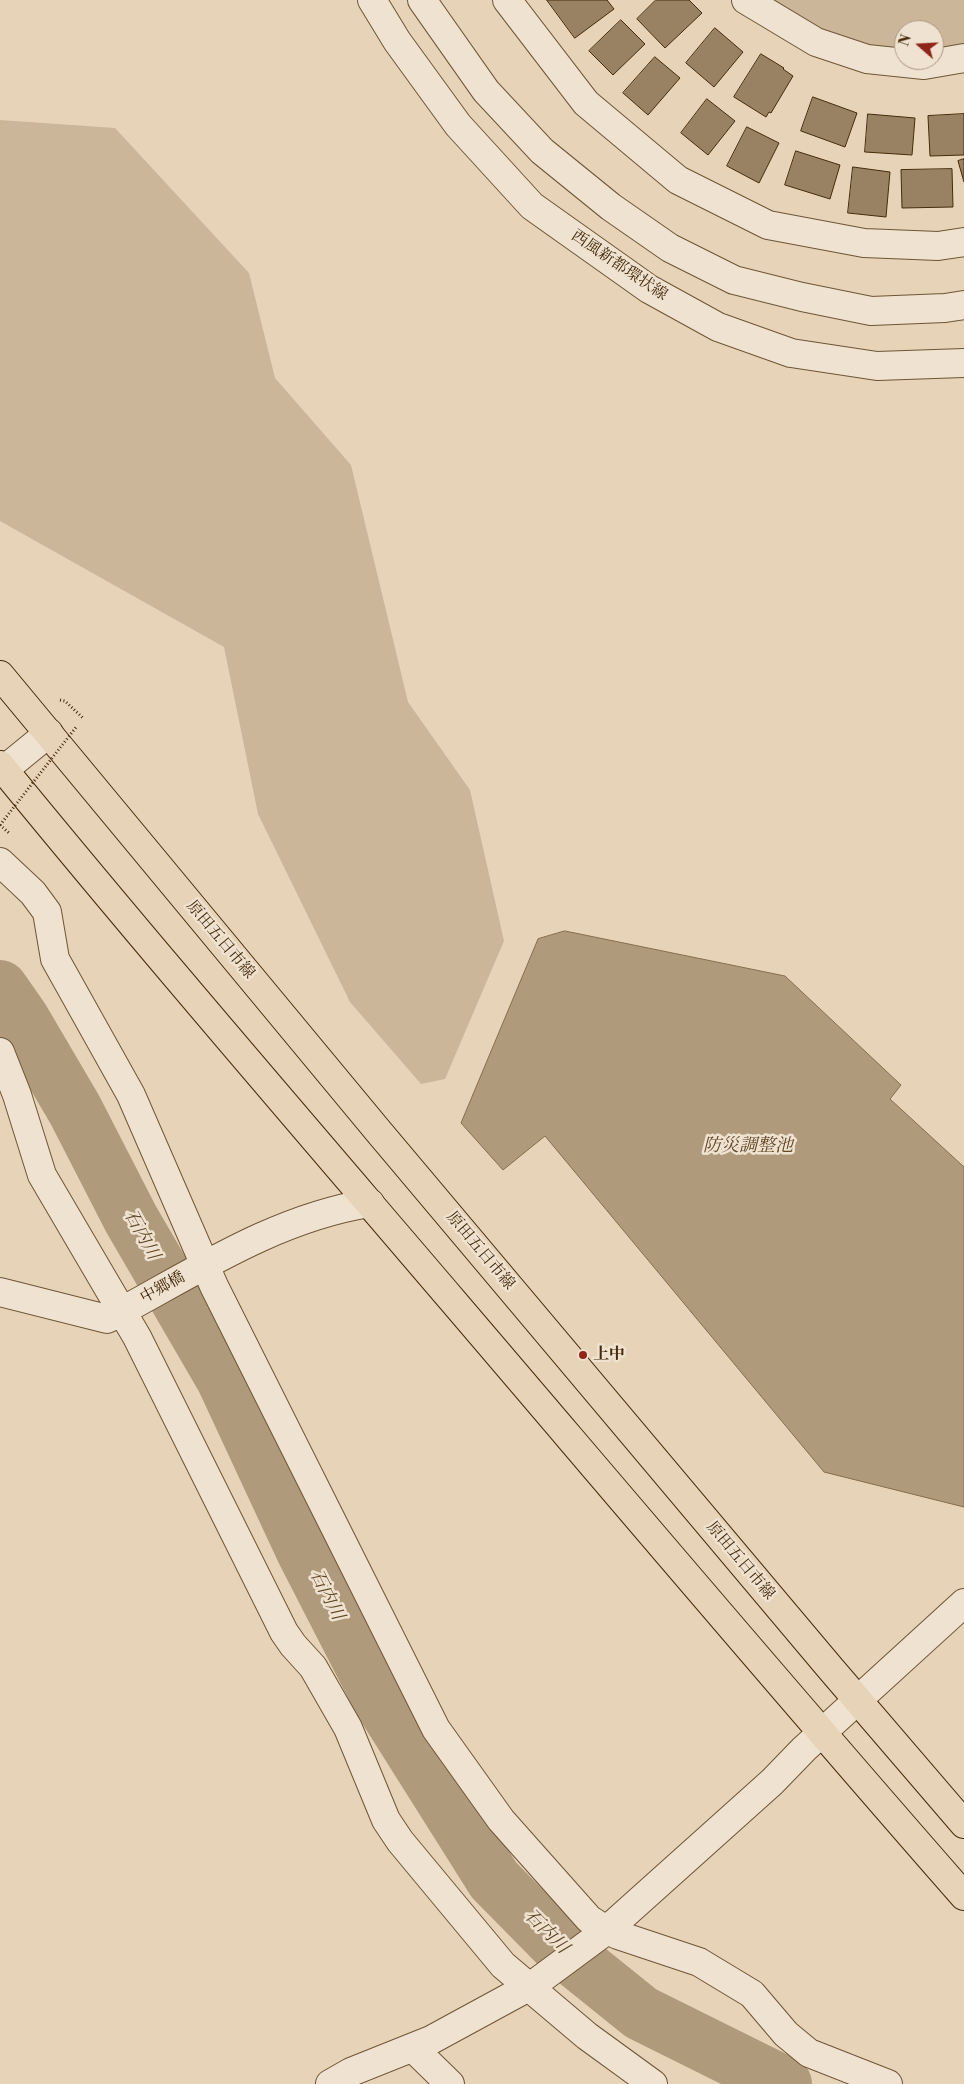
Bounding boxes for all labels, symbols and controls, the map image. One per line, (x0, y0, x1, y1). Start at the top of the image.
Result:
north arrow (894, 20, 944, 70)
text: N (895, 32, 916, 49)
street label: 西風新都環状線 (567, 227, 671, 305)
street label: 原田五日市線 (182, 897, 258, 983)
water label: 防災調整池 (703, 1136, 793, 1158)
water label: 石内川 (118, 1206, 164, 1264)
street label: 原田五日市線 (442, 1208, 518, 1294)
street label: 中郷橋 (137, 1268, 189, 1308)
place label: 上中 (593, 1345, 625, 1365)
marker: 上中 (577, 1349, 589, 1361)
street label: 原田五日市線 (702, 1518, 778, 1604)
water label: 石内川 (304, 1566, 348, 1624)
water label: 石内川 (519, 1905, 573, 1959)

